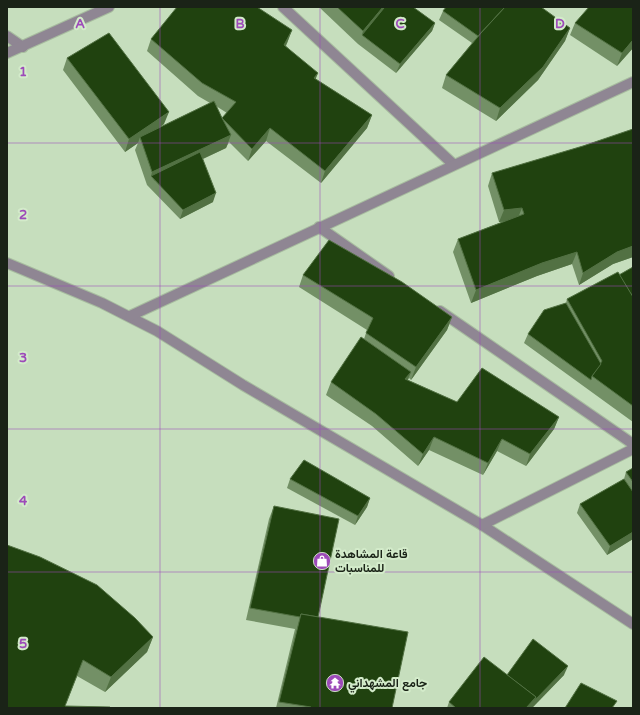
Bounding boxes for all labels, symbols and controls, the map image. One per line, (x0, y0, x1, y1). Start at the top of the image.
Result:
text: A (75, 16, 85, 32)
text: B (235, 16, 245, 32)
text: C (395, 16, 405, 32)
text: D (555, 16, 565, 32)
text: 1 (19, 64, 27, 80)
text: 2 (19, 207, 27, 223)
text: 3 (19, 350, 27, 366)
text: 4 (19, 493, 28, 509)
place label: قاعة المشاهدة للمناسبات (335, 547, 408, 575)
shop icon: قاعة المشاهدة للمناسبات (312, 551, 332, 571)
text: 5 (19, 636, 27, 652)
temple icon: جامع المشهداني (325, 673, 345, 693)
place label: جامع المشهداني (348, 676, 427, 693)

